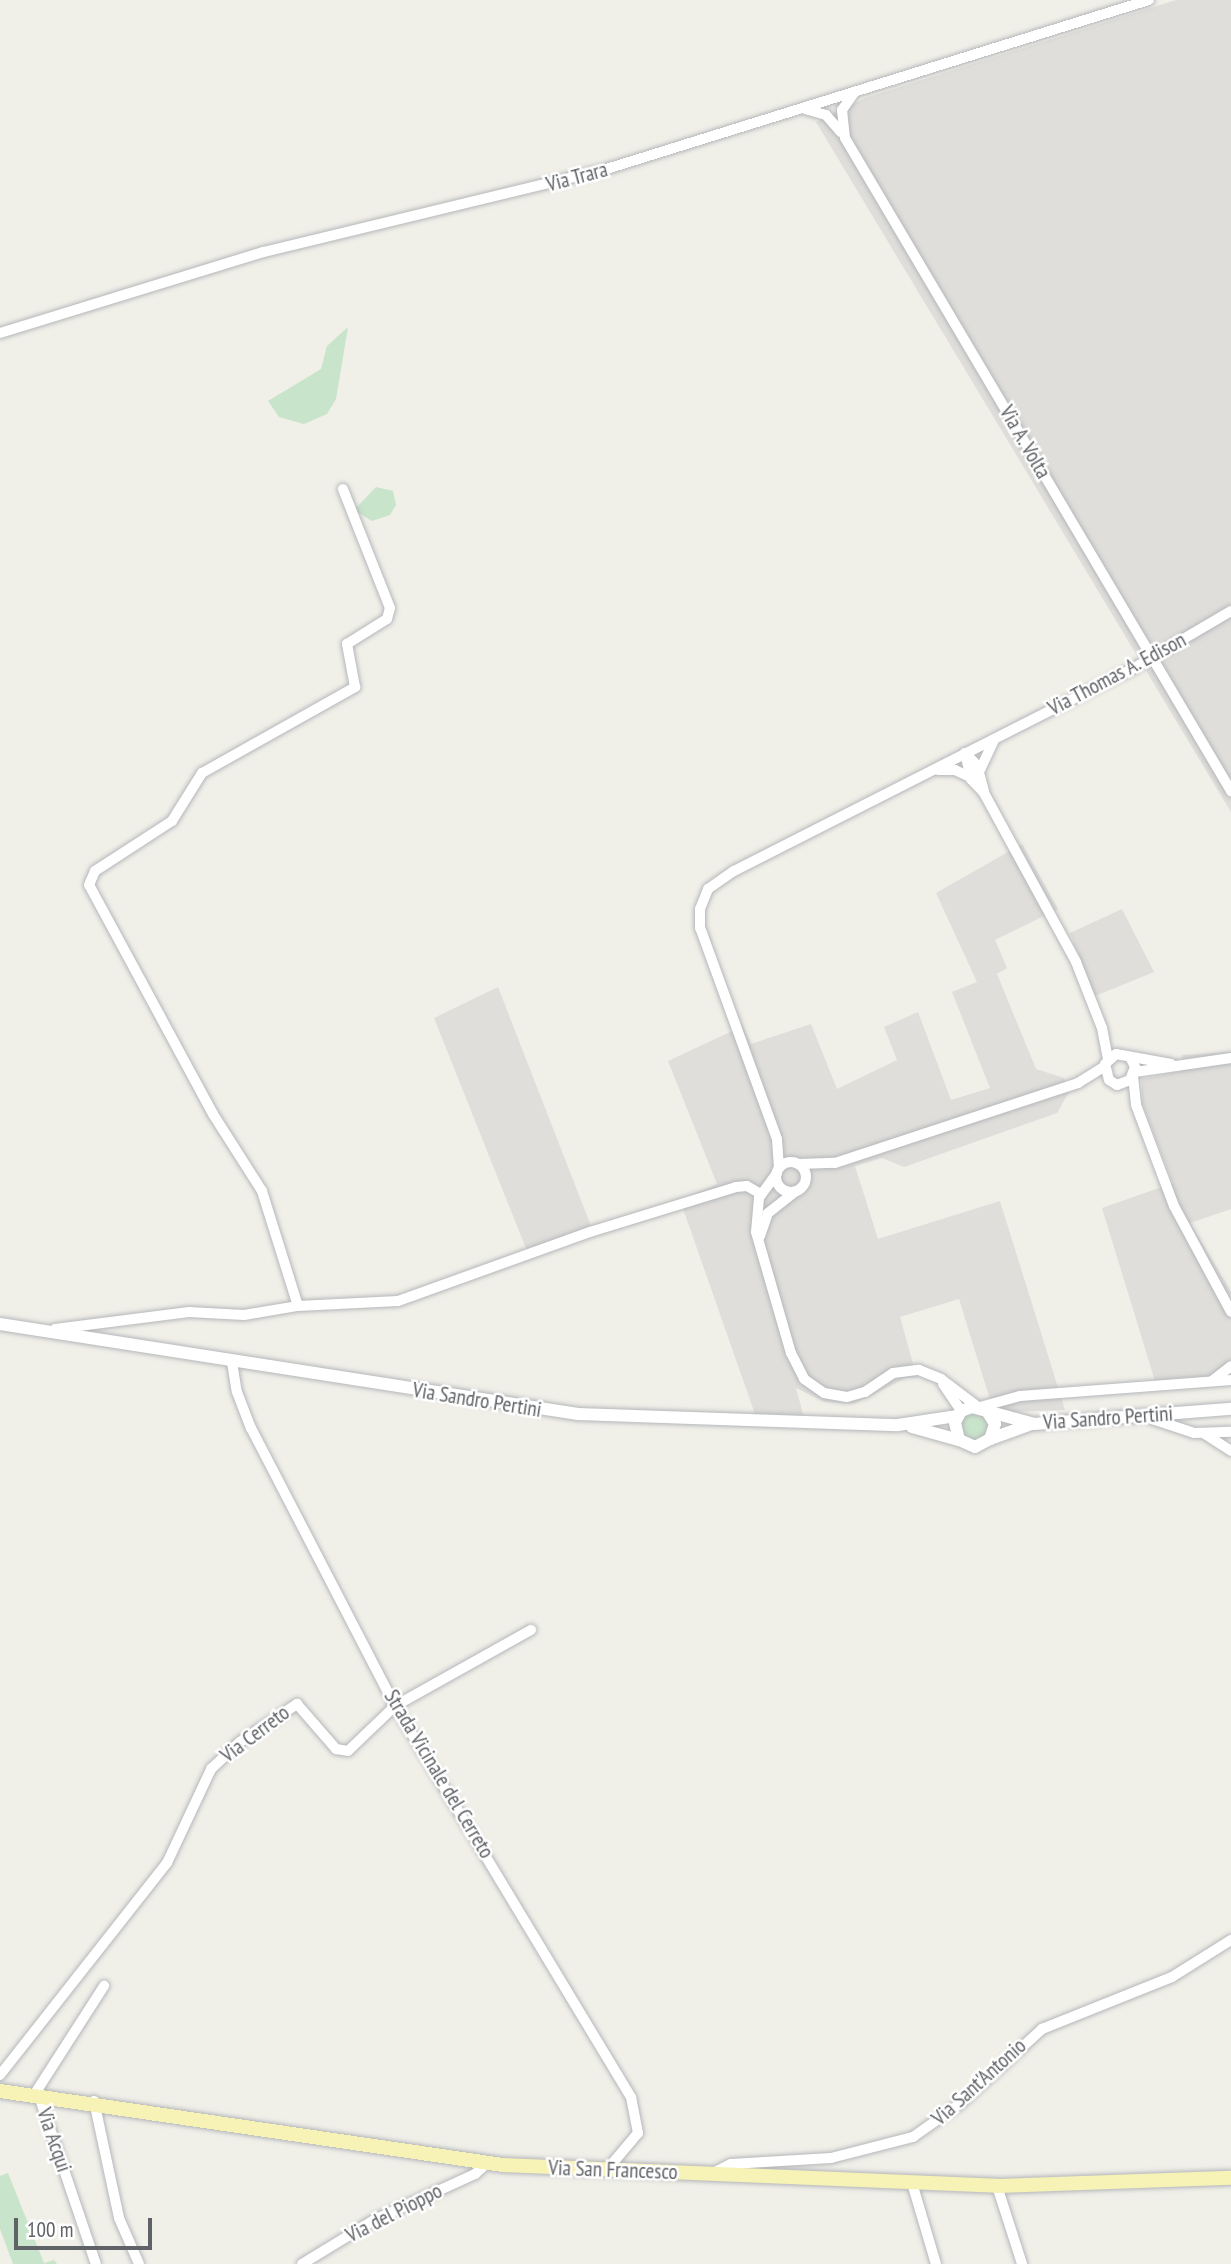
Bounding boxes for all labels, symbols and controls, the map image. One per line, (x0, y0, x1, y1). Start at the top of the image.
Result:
street label: Via Trara (543, 157, 611, 197)
street label: Via A. Volta (993, 400, 1057, 484)
street label: Via Thomas A. Edison (1043, 626, 1191, 722)
street label: Via Sandro Pertini (411, 1377, 543, 1423)
street label: Via Sandro Pertini (1042, 1401, 1174, 1435)
street label: Strada Vicinale del Cerreto (379, 1685, 499, 1863)
street label: Via Cerreto (216, 1700, 294, 1768)
street label: Via Sant'Antonio (927, 2033, 1031, 2131)
street label: Via Acqui (31, 2104, 77, 2176)
street label: Via San Francesco (548, 2155, 678, 2185)
street label: Via del Pioppo (342, 2178, 446, 2248)
scale bar (18, 2204, 156, 2248)
text: 100 m (27, 2216, 73, 2243)

